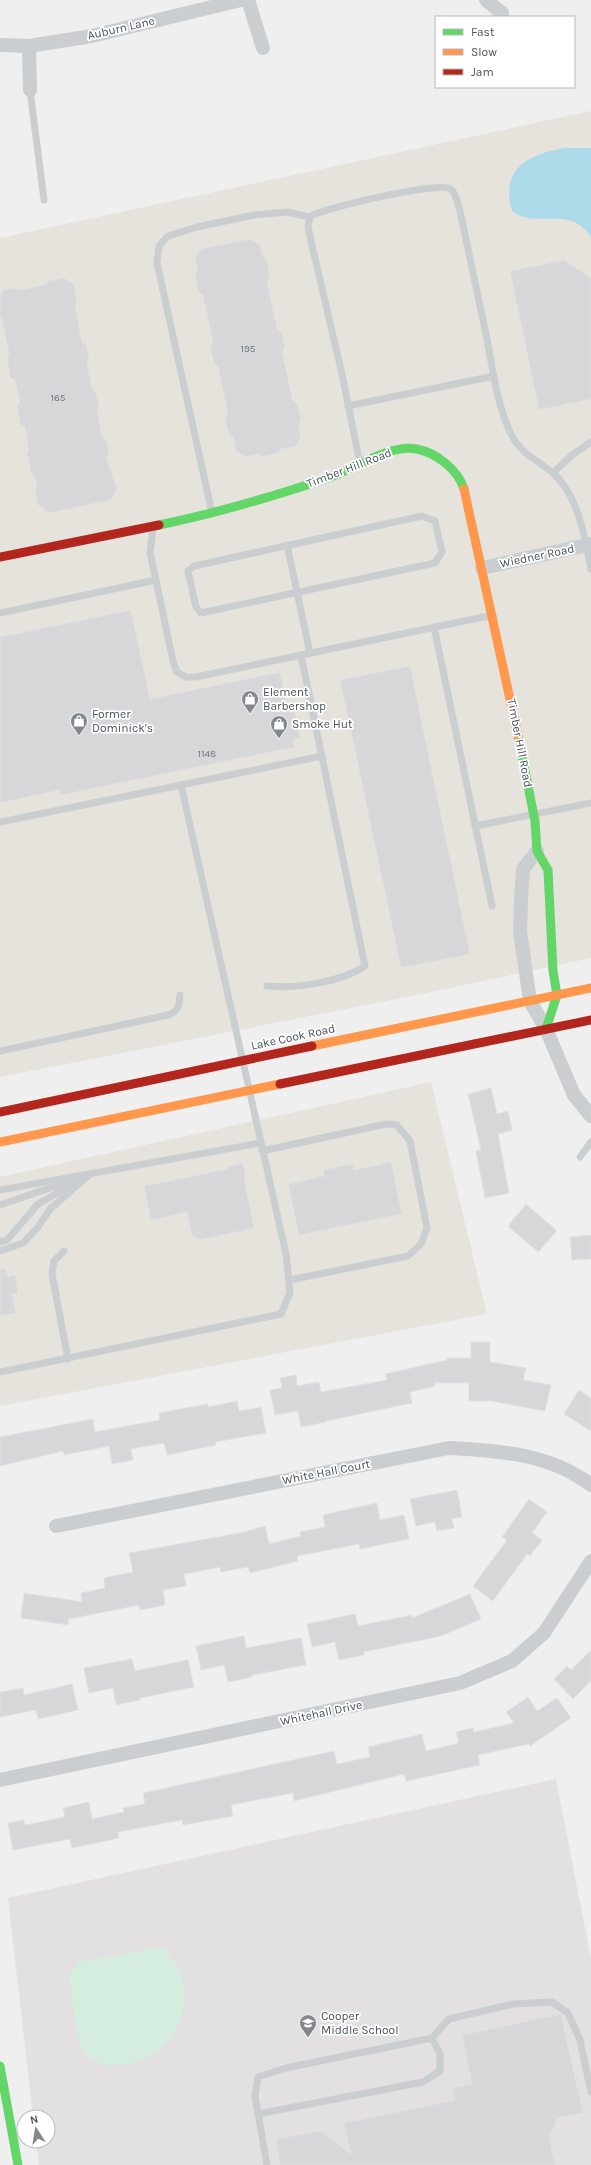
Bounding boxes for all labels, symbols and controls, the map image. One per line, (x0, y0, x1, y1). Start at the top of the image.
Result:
street label: Auburn Lane (86, 13, 156, 43)
legend (435, 16, 575, 88)
text: Fast (471, 25, 495, 39)
text: Slow (471, 45, 497, 59)
text: Jam (471, 65, 494, 79)
house number: 195 (241, 343, 256, 355)
house number: 165 (51, 392, 66, 404)
street label: Timber Hill Road (304, 445, 394, 491)
street label: Wiedner Road (498, 541, 576, 571)
place label: Element Barbershop (263, 685, 326, 713)
shop icon: Element Barbershop (240, 689, 260, 714)
street label: Timber Hill Road (505, 697, 535, 789)
place label: Former Dominick's (92, 707, 153, 735)
shop icon: Former Dominick's (69, 711, 89, 736)
shop icon: Smoke Hut (269, 714, 289, 739)
place label: Smoke Hut (292, 717, 353, 731)
house number: 1148 (198, 748, 216, 760)
street label: Lake Cook Road (250, 1021, 336, 1053)
street label: White Hall Court (281, 1457, 372, 1487)
street label: Whitehall Drive (279, 1697, 363, 1729)
place label: Cooper Middle School (321, 2009, 399, 2037)
school or university icon: Cooper Middle School (298, 2013, 318, 2038)
north arrow (16, 2109, 56, 2149)
text: N (29, 2113, 39, 2127)

